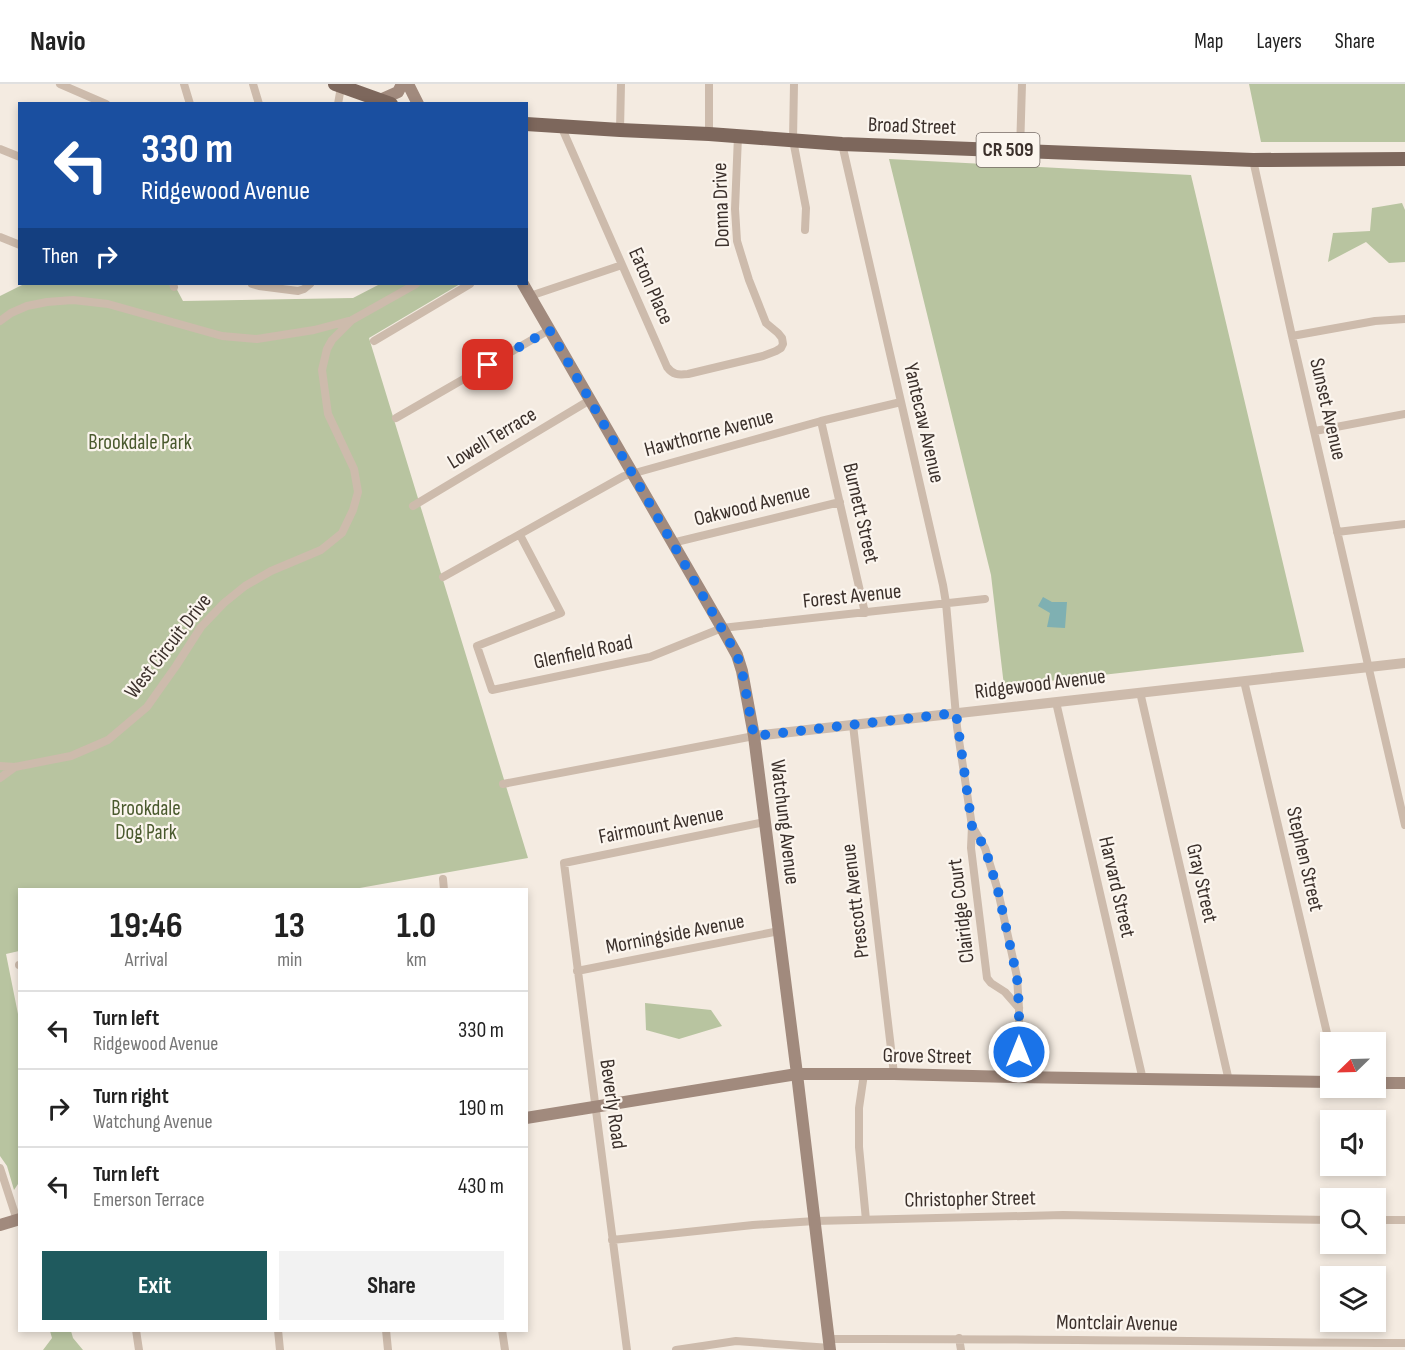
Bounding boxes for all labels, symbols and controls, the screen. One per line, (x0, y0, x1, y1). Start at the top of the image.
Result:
text: Navio (30, 25, 86, 58)
text: Map (1194, 29, 1223, 54)
text: Layers (1256, 29, 1302, 54)
text: Share (1335, 29, 1375, 54)
street label: Broad Street (867, 112, 957, 140)
text: 330 m (141, 124, 233, 175)
icon: left (42, 126, 120, 204)
road number: CR 509 (976, 133, 1040, 167)
street label: Donna Drive (707, 162, 735, 248)
text: Ridgewood Avenue (141, 175, 310, 207)
icon: right (90, 240, 123, 273)
text: Then (42, 243, 78, 270)
street label: Eaton Place (623, 244, 679, 328)
pin (462, 339, 513, 390)
icon: arrive (471, 348, 504, 381)
street label: Sunset Avenue (1304, 356, 1352, 462)
street label: Yantecaw Avenue (898, 361, 950, 485)
street label: Lowell Terrace (443, 402, 541, 474)
street label: Hawthorne Avenue (642, 404, 776, 462)
park label: Brookdale Park (88, 430, 192, 455)
street label: Burnett Street (837, 461, 885, 565)
street label: Oakwood Avenue (691, 478, 813, 532)
street label: Forest Avenue (801, 578, 903, 614)
street label: West Circuit Drive (119, 589, 217, 703)
street label: Glenfield Road (531, 629, 635, 675)
street label: Ridgewood Avenue (973, 664, 1107, 704)
street label: Watchung Avenue (765, 758, 805, 886)
park label: Brookdale Dog Park (111, 796, 181, 845)
street label: Fairmount Avenue (596, 801, 726, 849)
street label: Stephen Street (1281, 804, 1329, 914)
street label: Harvard Street (1093, 834, 1141, 940)
street label: Gray Street (1181, 841, 1223, 925)
street label: Prescott Avenue (836, 842, 874, 960)
street label: Clairidge Court (942, 857, 980, 965)
text: 19:46 (110, 905, 183, 948)
text: 13 (275, 905, 305, 948)
text: 1.0 (397, 905, 436, 948)
street label: Morningside Avenue (604, 908, 746, 960)
text: Arrival (125, 948, 168, 972)
text: min (277, 948, 302, 972)
text: km (406, 948, 427, 972)
text: Turn left (93, 1005, 159, 1032)
icon: left (42, 1014, 75, 1047)
text: 330 m (458, 1017, 504, 1044)
position arrow (987, 1020, 1051, 1084)
text: Ridgewood Avenue (93, 1032, 218, 1056)
north arrow (1320, 1032, 1386, 1098)
map controls (1320, 1032, 1386, 1332)
street label: Grove Street (882, 1043, 972, 1069)
street label: Beverly Road (594, 1057, 632, 1151)
text: Turn right (93, 1083, 169, 1110)
icon: right (42, 1092, 75, 1125)
text: 190 m (459, 1095, 504, 1122)
text: Watchung Avenue (93, 1110, 213, 1134)
button: sound (1320, 1110, 1386, 1176)
text: Turn left (93, 1161, 159, 1188)
icon: left (42, 1170, 75, 1203)
text: 430 m (458, 1173, 504, 1200)
street label: Christopher Street (904, 1185, 1036, 1213)
text: Emerson Terrace (93, 1188, 204, 1212)
button: search (1320, 1188, 1386, 1254)
button: Exit (42, 1251, 267, 1320)
button: Share (279, 1251, 504, 1320)
button: layers (1320, 1266, 1386, 1332)
street label: Montclair Avenue (1056, 1309, 1178, 1337)

